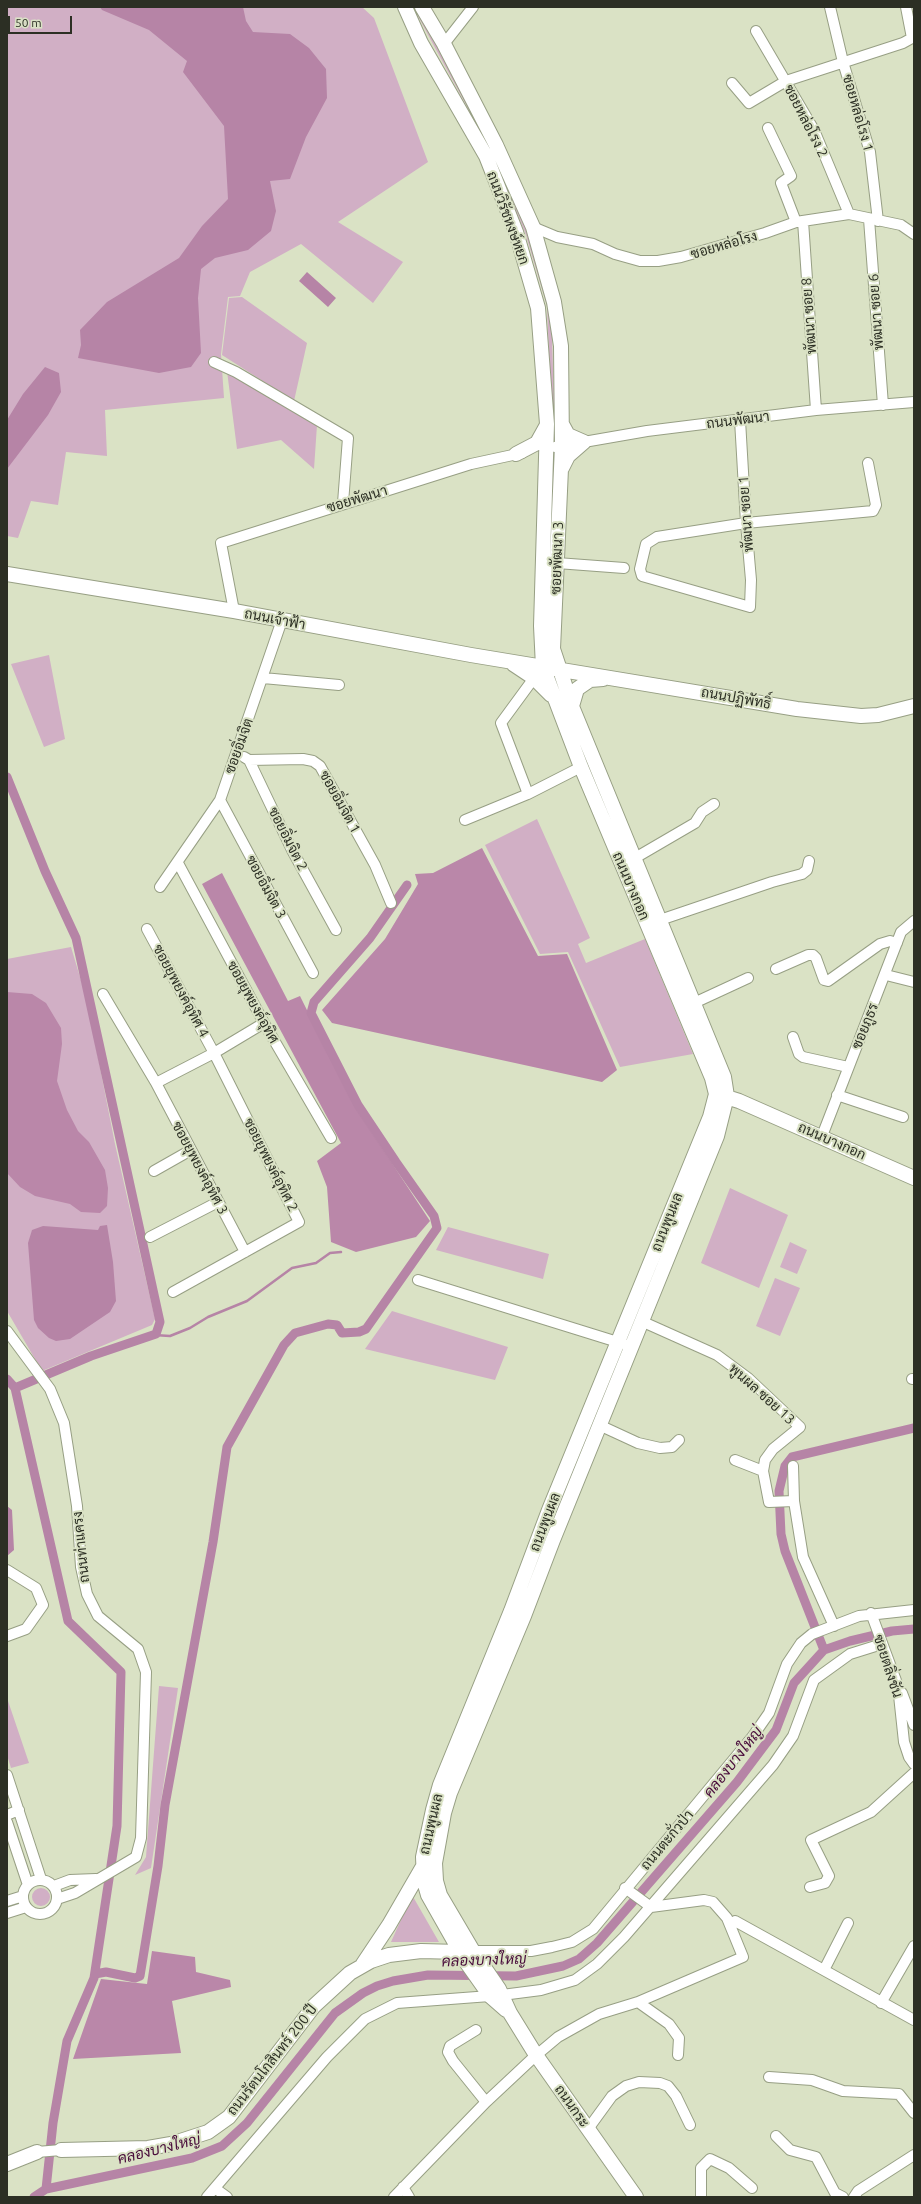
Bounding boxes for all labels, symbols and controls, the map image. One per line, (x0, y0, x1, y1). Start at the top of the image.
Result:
scale bar (10, 8, 74, 34)
text: 50 m (15, 16, 42, 29)
street label: ซอยหล่อโรง 1 (839, 72, 877, 154)
street label: ซอยหล่อโรง 2 (780, 82, 832, 160)
street label: ถนนวิรัชหงษ์หยก (483, 169, 533, 267)
street label: ซอยหล่อโรง (689, 227, 759, 263)
street label: พัฒนา ซอย 6 (865, 273, 887, 351)
street label: พัฒนา ซอย 8 (798, 277, 820, 355)
street label: ถนนพัฒนา (706, 408, 770, 432)
street label: พัฒนา ซอย 1 (735, 475, 757, 553)
street label: ซอยพัฒนา (325, 482, 389, 516)
street label: ซอยพัฒนา 3 (547, 521, 567, 595)
street label: ถนนเจ้าฟ้า (243, 605, 307, 633)
street label: ถนนปฏิพัทธิ์ (700, 684, 772, 712)
street label: ซอยอิ่มจิต (221, 716, 257, 776)
street label: ซอยอิ่มจิต 1 (316, 768, 364, 836)
street label: ซอยอิ่มจิต 2 (265, 804, 311, 874)
street label: ถนนบางกอก (609, 849, 653, 923)
street label: ซอยอิ่มจิต 3 (242, 853, 290, 921)
street label: ซอยยุพยงค์อุทิศ 4 (149, 942, 213, 1040)
street label: ซอยยุพยงค์อุทิศ (223, 958, 283, 1046)
street label: ซอยภูธร (848, 1001, 882, 1051)
street label: ซอยยุพยงค์อุทิศ 2 (240, 1115, 302, 1215)
street label: ซอยยุพยงค์อุทิศ 3 (168, 1119, 232, 1217)
street label: ถนนบางกอก (795, 1119, 869, 1163)
street label: ถนนพูนผล (648, 1190, 686, 1254)
street label: พูนผล ซอย 13 (726, 1360, 798, 1428)
street label: ถนนพูนผล (526, 1490, 564, 1554)
street label: ถนนท่าแครง (69, 1510, 93, 1584)
street label: ซอยตลิ่งชัน (870, 1632, 906, 1700)
water label: คลองบางใหญ่ (700, 1723, 766, 1801)
street label: ถนนพูนผล (416, 1792, 446, 1856)
street label: ถนนตะกั่วป่า (637, 1807, 697, 1873)
water label: คลองบางใหญ่ (441, 1950, 527, 1970)
street label: ถนนรัตนโกสินทร์ 200 ปี (224, 2001, 320, 2119)
street label: ถนนกระ (551, 2081, 593, 2131)
water label: คลองบางใหญ่ (116, 2130, 202, 2168)

